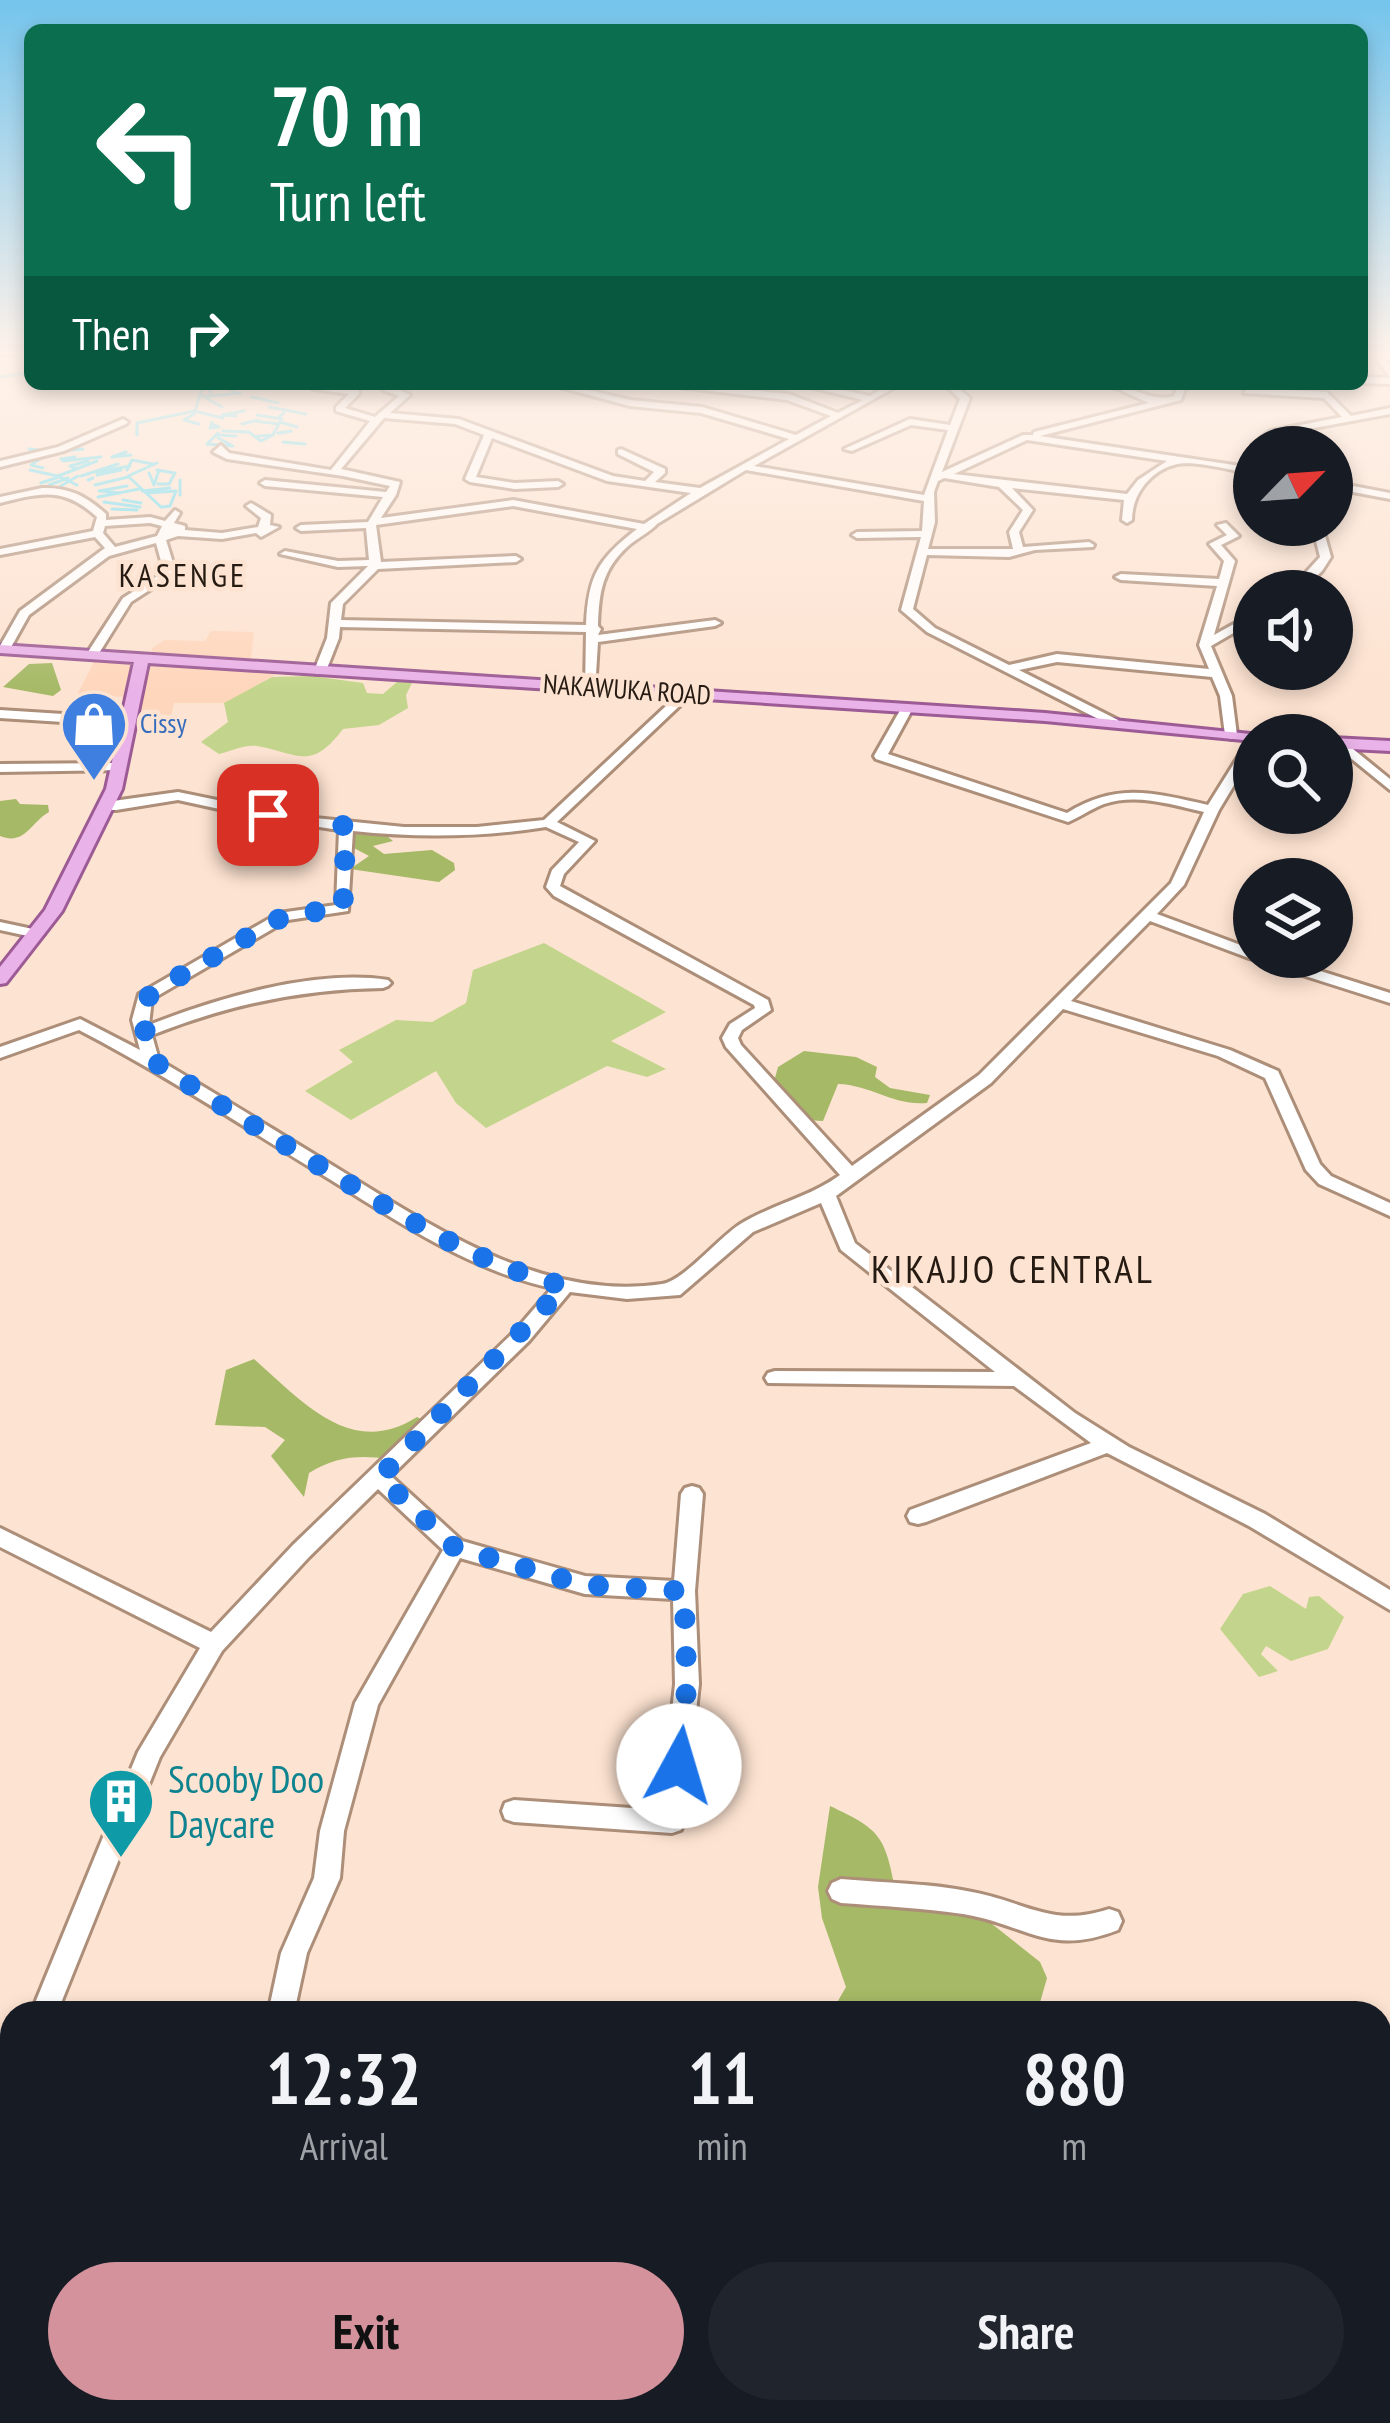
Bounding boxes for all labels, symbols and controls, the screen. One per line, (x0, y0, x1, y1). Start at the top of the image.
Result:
text: 70 m (270, 60, 423, 169)
icon: left (72, 72, 228, 228)
text: Turn left (270, 166, 426, 236)
icon: right (174, 300, 240, 366)
text: Then (72, 304, 150, 362)
north arrow (1233, 426, 1353, 546)
map controls (1233, 426, 1353, 978)
district label: KASENGE (119, 553, 247, 596)
button: sound (1233, 570, 1353, 690)
street label: NAKAWUKA ROAD (542, 666, 712, 712)
shop icon: Cissy (59, 689, 129, 783)
place label: Cissy (140, 706, 187, 740)
button: search (1233, 714, 1353, 834)
pin (217, 764, 319, 866)
icon: arrive (235, 782, 301, 848)
button: layers (1233, 858, 1353, 978)
district label: KIKAJJO CENTRAL (871, 1243, 1155, 1294)
position arrow (616, 1703, 742, 1829)
place label: Scooby Doo Daycare (168, 1753, 324, 1849)
building icon: Scooby Doo Daycare (86, 1766, 156, 1860)
text: 12:32 (266, 2031, 422, 2124)
text: 11 (688, 2031, 757, 2124)
text: 880 (1023, 2031, 1126, 2124)
text: Arrival (300, 2120, 388, 2171)
text: min (697, 2120, 748, 2171)
text: m (1062, 2120, 1087, 2171)
button: Exit (48, 2262, 684, 2400)
button: Share (708, 2262, 1344, 2400)

